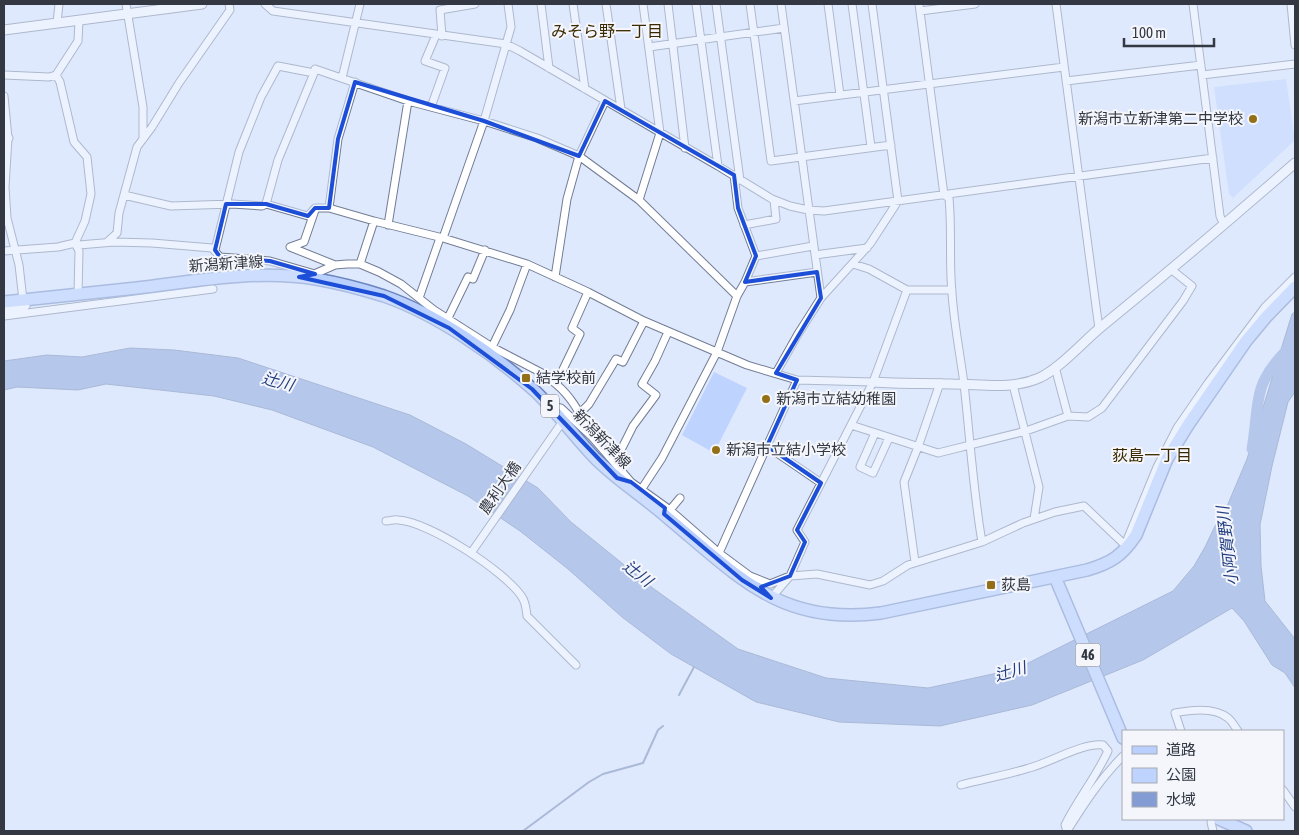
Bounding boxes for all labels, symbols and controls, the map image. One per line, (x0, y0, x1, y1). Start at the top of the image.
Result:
scale bar (1124, 15, 1214, 47)
district label: みそら野一丁目 (551, 22, 663, 40)
text: 100 m (1132, 24, 1166, 41)
place label: 新潟市立新津第二中学校 (1078, 110, 1243, 127)
marker: 新潟市立新津第二中学校 (1247, 113, 1259, 125)
street label: 新潟新津線 (188, 252, 264, 275)
water label: 辻川 (260, 368, 298, 394)
place label: 結学校前 (536, 369, 596, 386)
marker: 結学校前 (520, 372, 532, 384)
place label: 新潟市立結幼稚園 (776, 390, 896, 407)
marker: 新潟市立結幼稚園 (760, 393, 772, 405)
road number: 5 (541, 394, 559, 418)
street label: 新潟新津線 (570, 406, 635, 472)
place label: 新潟市立結小学校 (726, 441, 846, 458)
marker: 新潟市立結小学校 (710, 444, 722, 456)
district label: 荻島一丁目 (1112, 446, 1192, 464)
street label: 農利大橋 (475, 458, 524, 517)
water label: 小阿賀野川 (1213, 503, 1241, 587)
water label: 辻川 (620, 556, 658, 591)
place label: 荻島 (1001, 576, 1031, 593)
marker: 荻島 (985, 579, 997, 591)
road number: 46 (1076, 644, 1100, 666)
water label: 辻川 (992, 657, 1030, 684)
legend (1122, 730, 1284, 820)
text: 道路 (1166, 741, 1196, 758)
text: 公園 (1166, 766, 1196, 783)
text: 水域 (1166, 791, 1196, 808)

